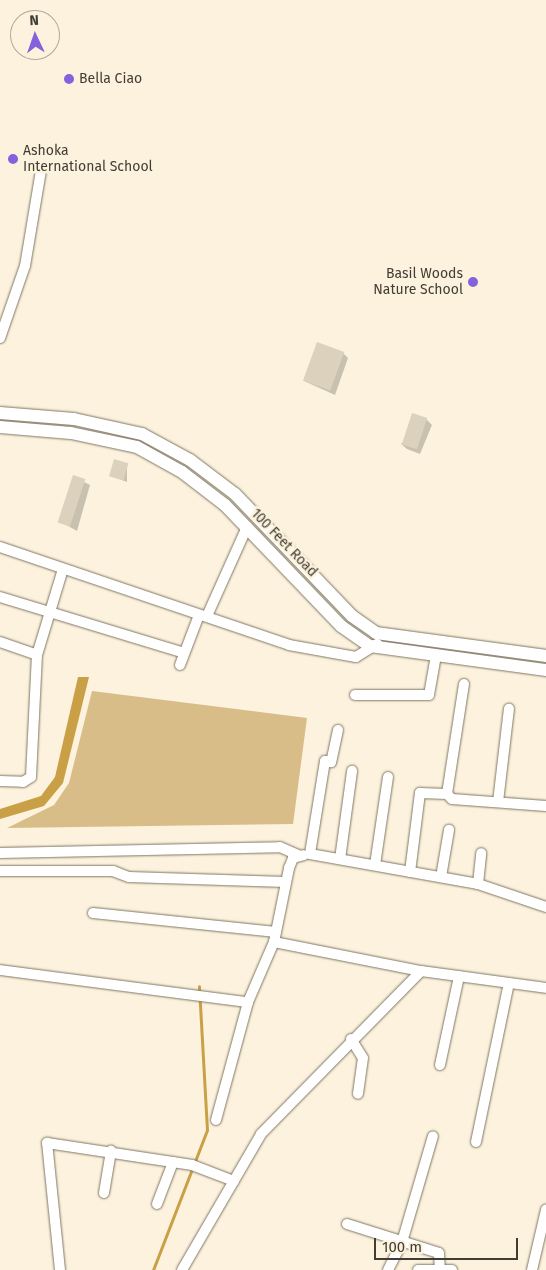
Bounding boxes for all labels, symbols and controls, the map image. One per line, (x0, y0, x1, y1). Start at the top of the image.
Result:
north arrow (10, 10, 60, 60)
text: N (29, 12, 39, 29)
place label: Bella Ciao (79, 71, 142, 87)
marker: Bella Ciao (63, 73, 75, 85)
place label: Ashoka International School (23, 143, 153, 176)
marker: Ashoka International School (7, 153, 19, 165)
place label: Basil Woods Nature School (373, 266, 463, 298)
marker: Basil Woods Nature School (467, 276, 479, 288)
street label: 100 Feet Road (247, 505, 321, 581)
scale bar (376, 1228, 520, 1260)
text: 100 m (382, 1238, 422, 1256)

